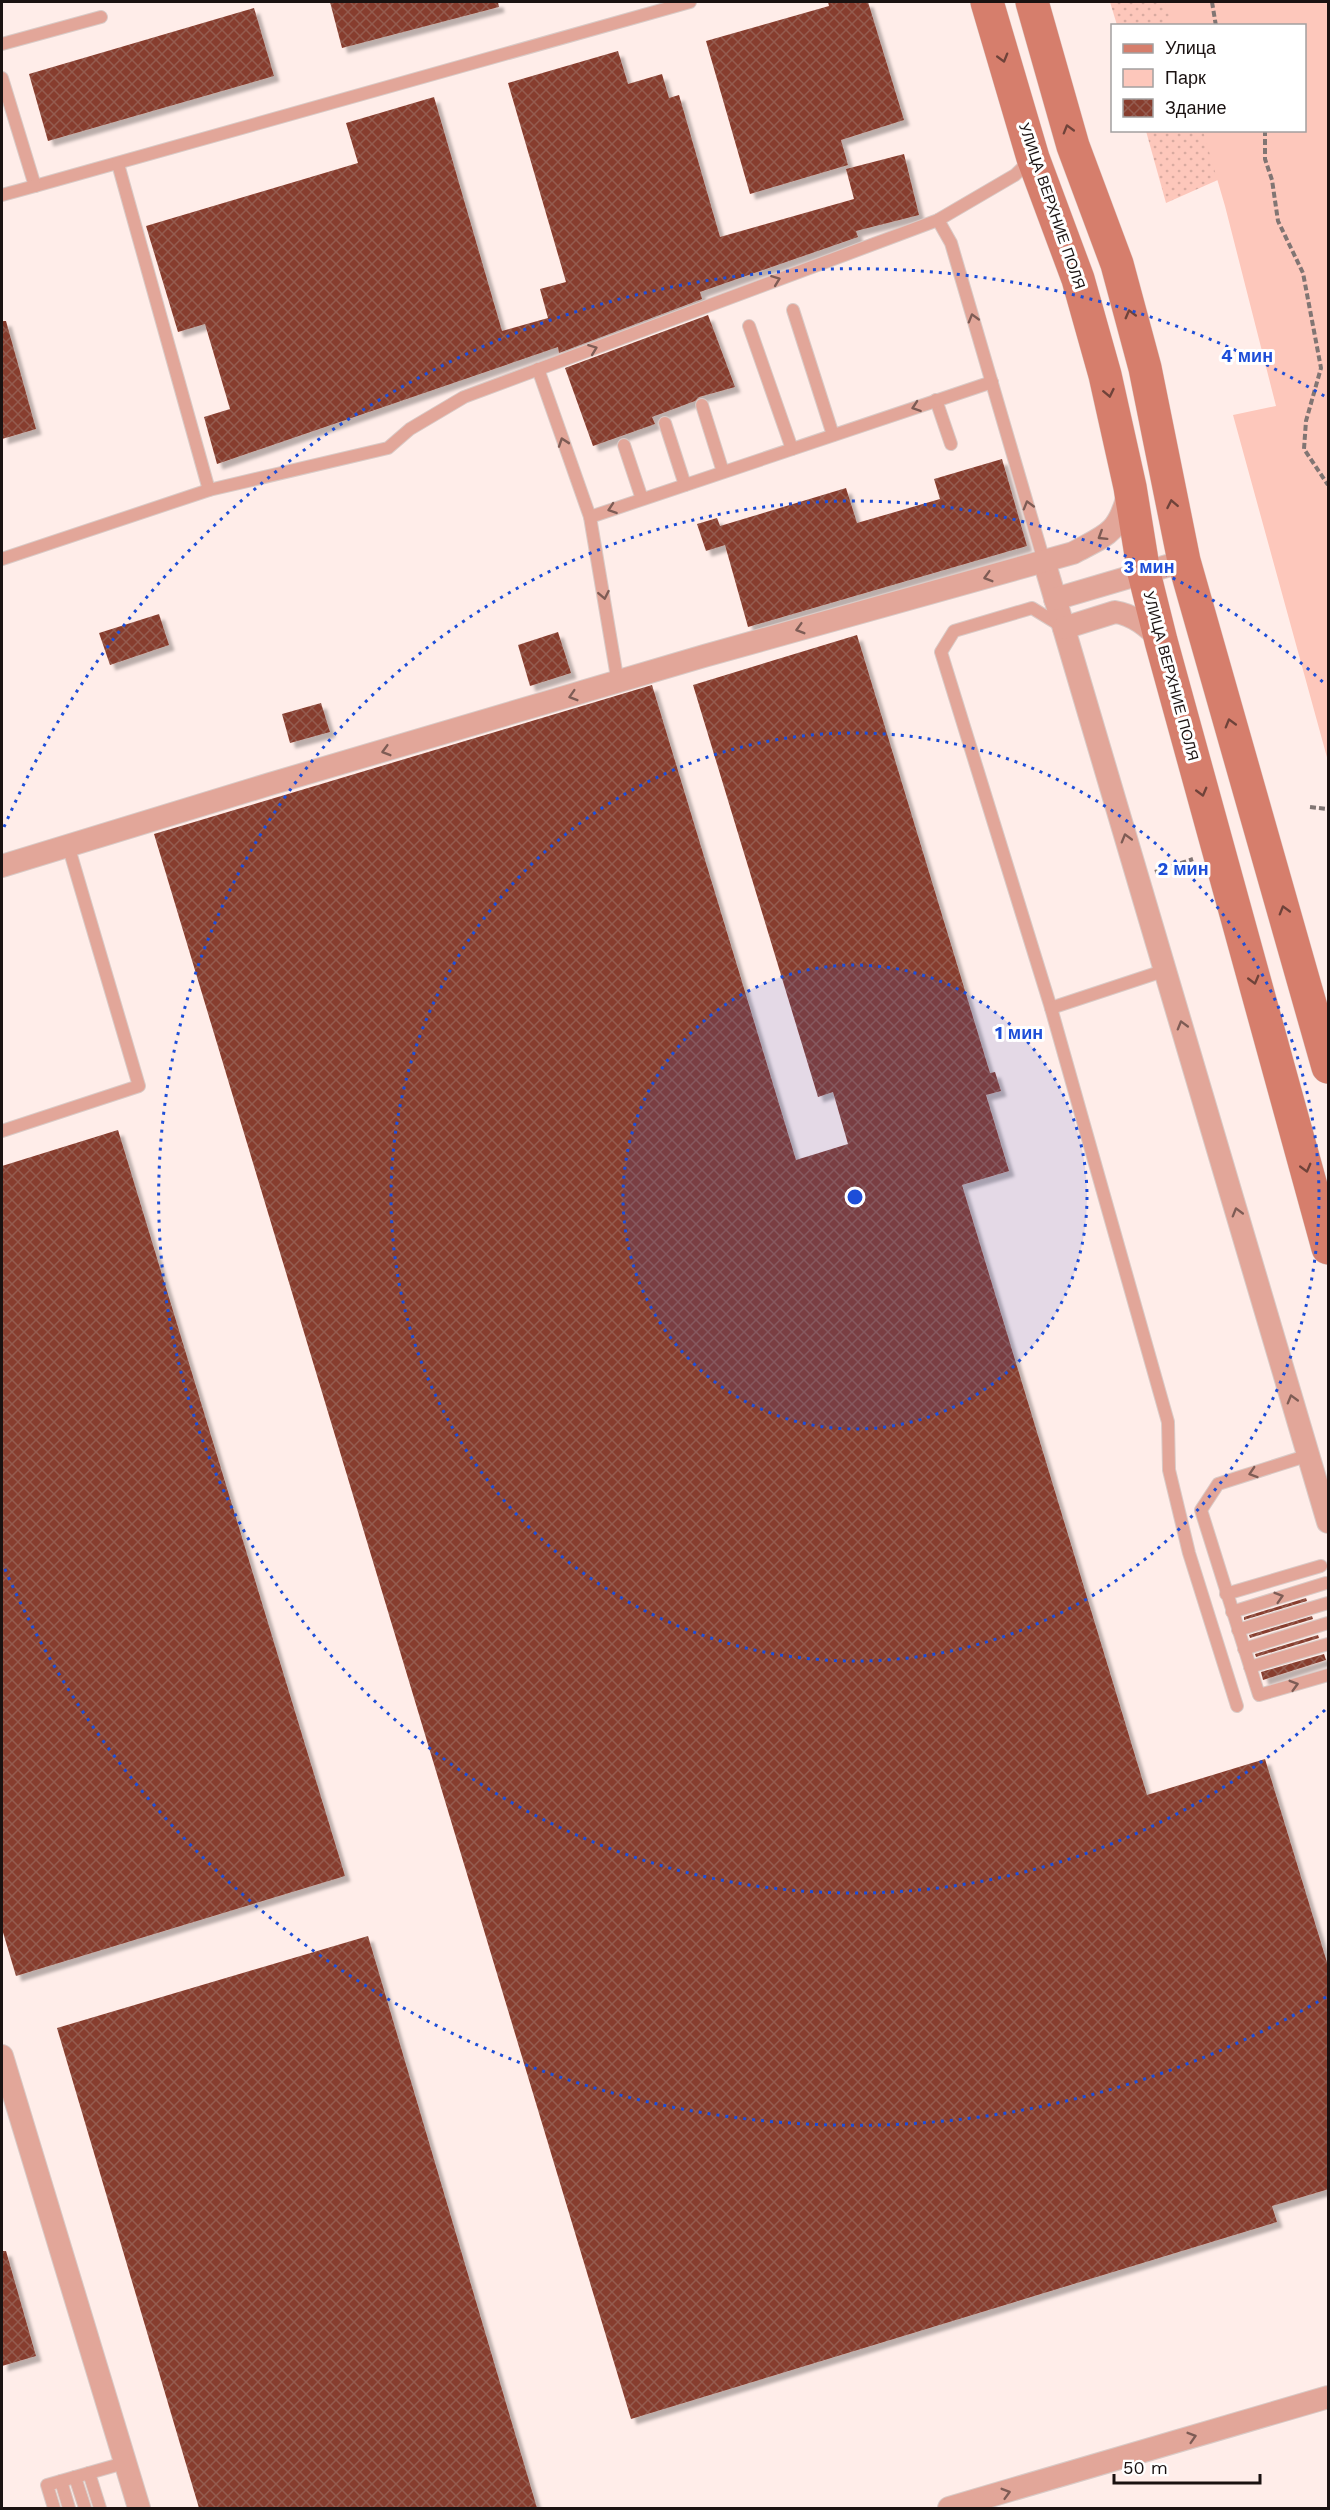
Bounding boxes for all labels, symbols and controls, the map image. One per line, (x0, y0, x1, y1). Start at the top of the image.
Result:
legend (1111, 24, 1306, 132)
text: Улица (1165, 37, 1217, 58)
one-way arrow (996, 52, 1008, 63)
text: Парк (1165, 67, 1206, 88)
text: Здание (1165, 97, 1226, 118)
street label: УЛИЦА ВЕРХНИЕ ПОЛЯ (1015, 120, 1089, 292)
one-way arrow (1063, 124, 1075, 135)
one-way arrow (770, 275, 781, 288)
one-way arrow (1125, 309, 1138, 319)
one-way arrow (968, 313, 980, 324)
one-way arrow (587, 343, 598, 356)
text: 4 мин (1221, 345, 1273, 366)
one-way arrow (1102, 388, 1115, 398)
one-way arrow (911, 400, 922, 412)
one-way arrow (558, 437, 571, 448)
one-way arrow (1167, 499, 1180, 509)
one-way arrow (1023, 500, 1035, 511)
one-way arrow (607, 502, 618, 515)
one-way arrow (1098, 528, 1109, 539)
text: 3 мин (1123, 556, 1175, 577)
one-way arrow (983, 570, 994, 582)
street label: УЛИЦА ВЕРХНИЕ ПОЛЯ (1140, 589, 1202, 763)
one-way arrow (597, 590, 610, 600)
one-way arrow (795, 622, 805, 635)
one-way arrow (568, 689, 579, 701)
one-way arrow (1225, 718, 1237, 728)
one-way arrow (381, 744, 392, 756)
one-way arrow (1195, 787, 1208, 797)
one-way arrow (1121, 833, 1133, 844)
text: 2 мин (1157, 858, 1209, 879)
one-way arrow (1278, 905, 1291, 915)
one-way arrow (1247, 975, 1260, 985)
one-way arrow (1177, 1020, 1189, 1031)
text: 1 мин (995, 1022, 1043, 1043)
one-way arrow (1299, 1163, 1312, 1173)
centre of rings (845, 1187, 865, 1207)
one-way arrow (1232, 1207, 1244, 1218)
one-way arrow (1287, 1394, 1299, 1405)
one-way arrow (1248, 1466, 1259, 1478)
one-way arrow (1273, 1592, 1284, 1604)
one-way arrow (1288, 1680, 1299, 1692)
one-way arrow (1186, 2432, 1197, 2444)
scale bar (1114, 2447, 1260, 2485)
text: 50 m (1123, 2457, 1168, 2478)
one-way arrow (1000, 2488, 1010, 2500)

